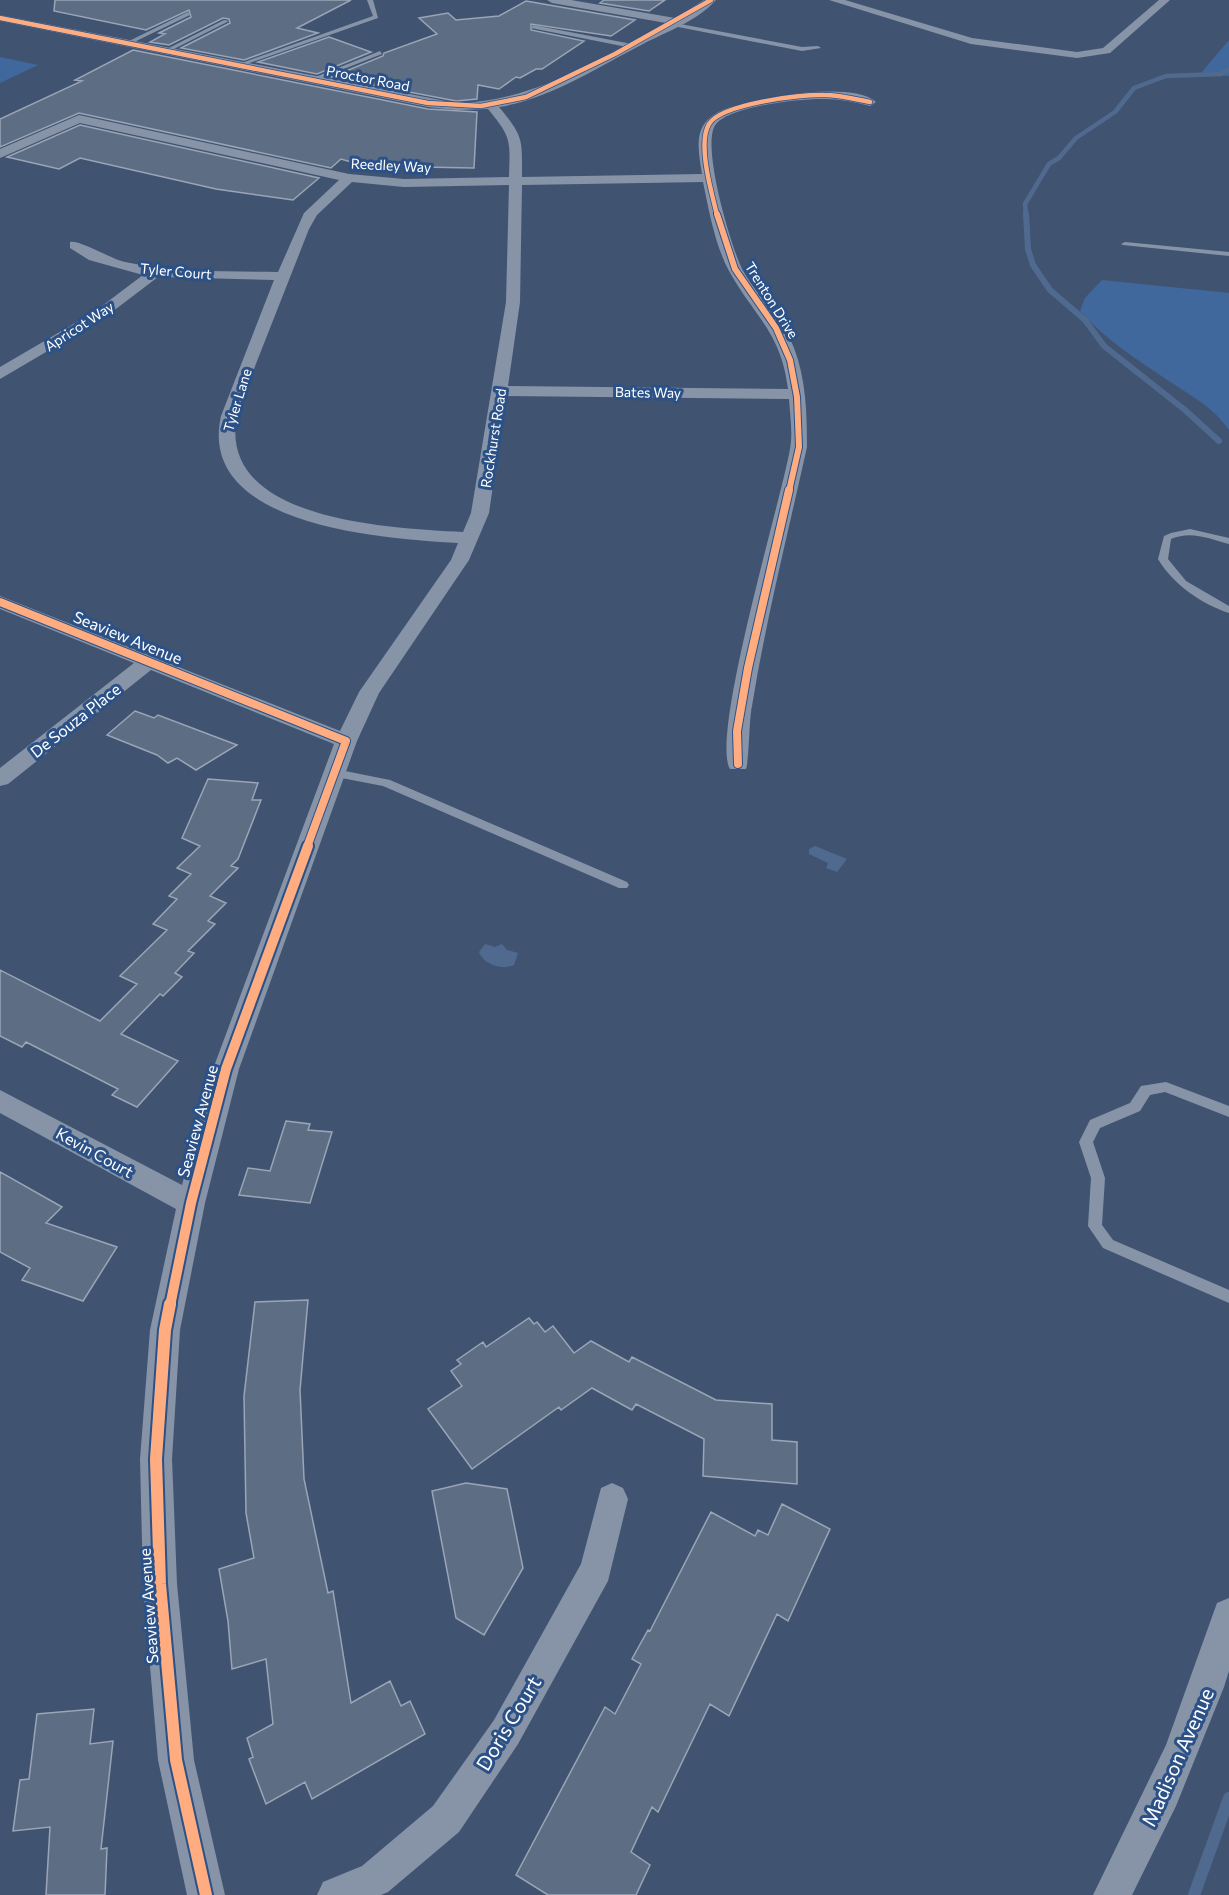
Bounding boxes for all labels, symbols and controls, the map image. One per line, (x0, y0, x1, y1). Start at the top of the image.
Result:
street label: Proctor Road (325, 62, 411, 94)
street label: Reedley Way (350, 154, 432, 176)
street label: Tyler Court (140, 259, 213, 283)
street label: Trenton Drive (742, 259, 802, 341)
street label: Apricot Way (41, 297, 117, 355)
street label: Tyler Lane (219, 366, 255, 434)
street label: Bates Way (615, 383, 681, 401)
street label: Rockhurst Road (477, 387, 509, 489)
street label: Seaview Avenue (71, 607, 185, 667)
street label: De Souza Place (26, 679, 124, 761)
street label: Seaview Avenue (173, 1063, 221, 1179)
street label: Kevin Court (53, 1123, 137, 1181)
street label: Seaview Avenue (134, 1548, 162, 1664)
street label: Doris Court (470, 1671, 546, 1775)
street label: Madison Avenue (1136, 1684, 1218, 1830)

